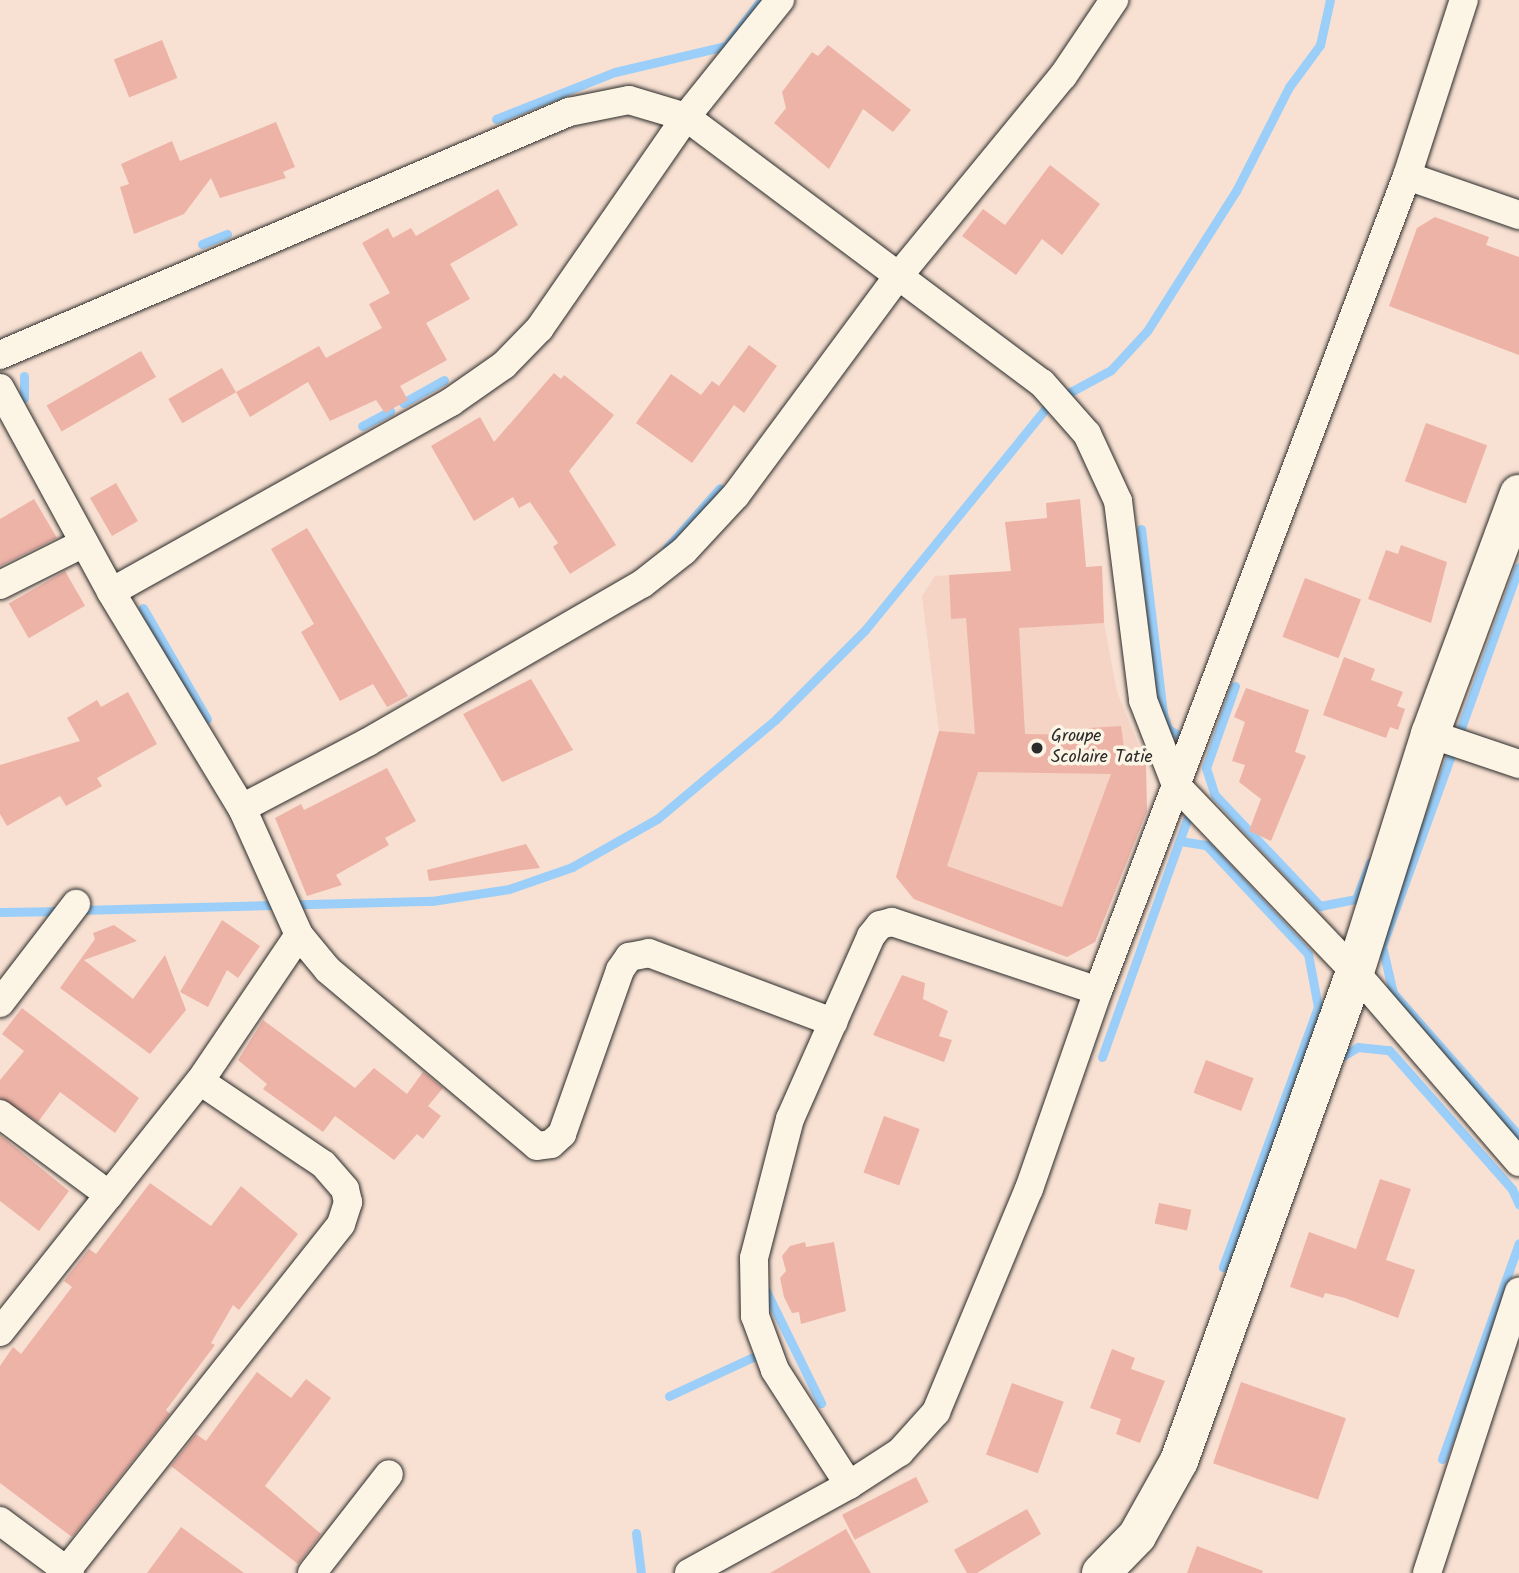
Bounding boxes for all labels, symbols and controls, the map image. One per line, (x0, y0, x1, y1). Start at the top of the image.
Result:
place label: Groupe Scolaire Tatie (1051, 727, 1153, 770)
marker: Groupe Scolaire Tatie (1029, 740, 1045, 756)

